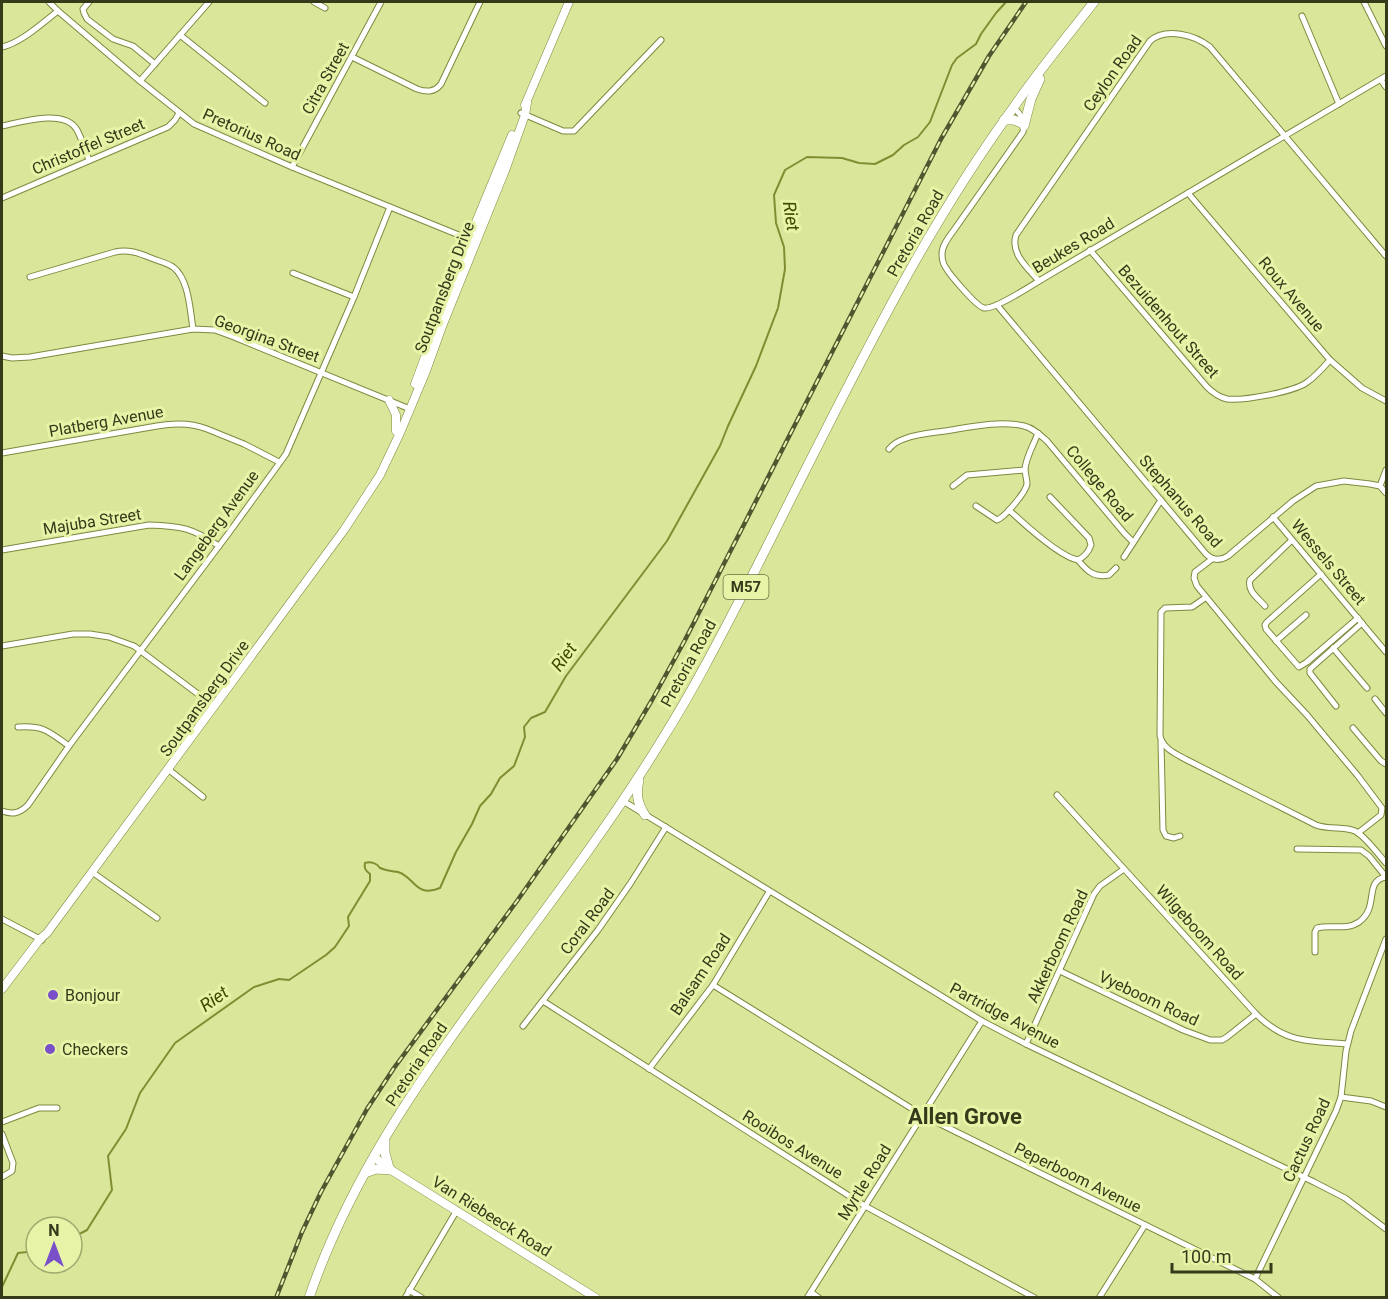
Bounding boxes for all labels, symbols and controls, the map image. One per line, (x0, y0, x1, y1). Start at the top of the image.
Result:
street label: Ceylon Road (1079, 31, 1146, 115)
street label: Citra Street (298, 39, 353, 118)
street label: Pretorius Road (200, 104, 304, 165)
street label: Christoffel Street (29, 114, 147, 179)
street label: Pretoria Road (883, 187, 948, 280)
water label: Riet (779, 199, 804, 233)
street label: Beukes Road (1029, 213, 1118, 277)
street label: Soutpansberg Drive (411, 219, 478, 356)
street label: Roux Avenue (1255, 253, 1328, 336)
street label: Bezuidenhout Street (1114, 261, 1223, 382)
street label: Georgina Street (212, 311, 322, 366)
street label: Platberg Avenue (47, 402, 165, 441)
street label: College Road (1062, 441, 1137, 525)
street label: Stephanus Road (1135, 451, 1226, 551)
street label: Langeberg Avenue (170, 466, 263, 584)
street label: Majuba Street (42, 504, 143, 539)
street label: Wessels Street (1287, 516, 1370, 609)
road number: M57 (724, 575, 768, 599)
street label: Pretoria Road (657, 616, 720, 710)
street label: Soutpansberg Drive (156, 636, 253, 760)
water label: Riet (546, 638, 581, 675)
street label: Wilgeboom Road (1152, 881, 1247, 984)
street label: Coral Road (556, 884, 618, 958)
street label: Akkerboom Road (1023, 887, 1092, 1006)
street label: Balsam Road (666, 930, 735, 1019)
street label: Vyeboom Road (1096, 967, 1202, 1030)
street label: Partridge Avenue (947, 978, 1063, 1052)
water label: Riet (195, 981, 232, 1016)
place label: Bonjour (65, 986, 121, 1005)
marker: Bonjour (46, 988, 60, 1002)
street label: Pretoria Road (381, 1019, 451, 1110)
place label: Checkers (62, 1040, 128, 1059)
marker: Checkers (43, 1042, 57, 1056)
street label: Cactus Road (1279, 1095, 1334, 1185)
district label: Allen Grove (908, 1104, 1022, 1129)
street label: Rooibos Avenue (739, 1106, 846, 1183)
street label: Peperboom Avenue (1011, 1138, 1144, 1216)
street label: Myrtle Road (834, 1141, 895, 1224)
street label: Van Riebeeck Road (429, 1172, 555, 1261)
north arrow (24, 1215, 84, 1275)
text: N (48, 1221, 60, 1240)
scale bar (1172, 1236, 1271, 1274)
text: 100 m (1181, 1246, 1232, 1267)

